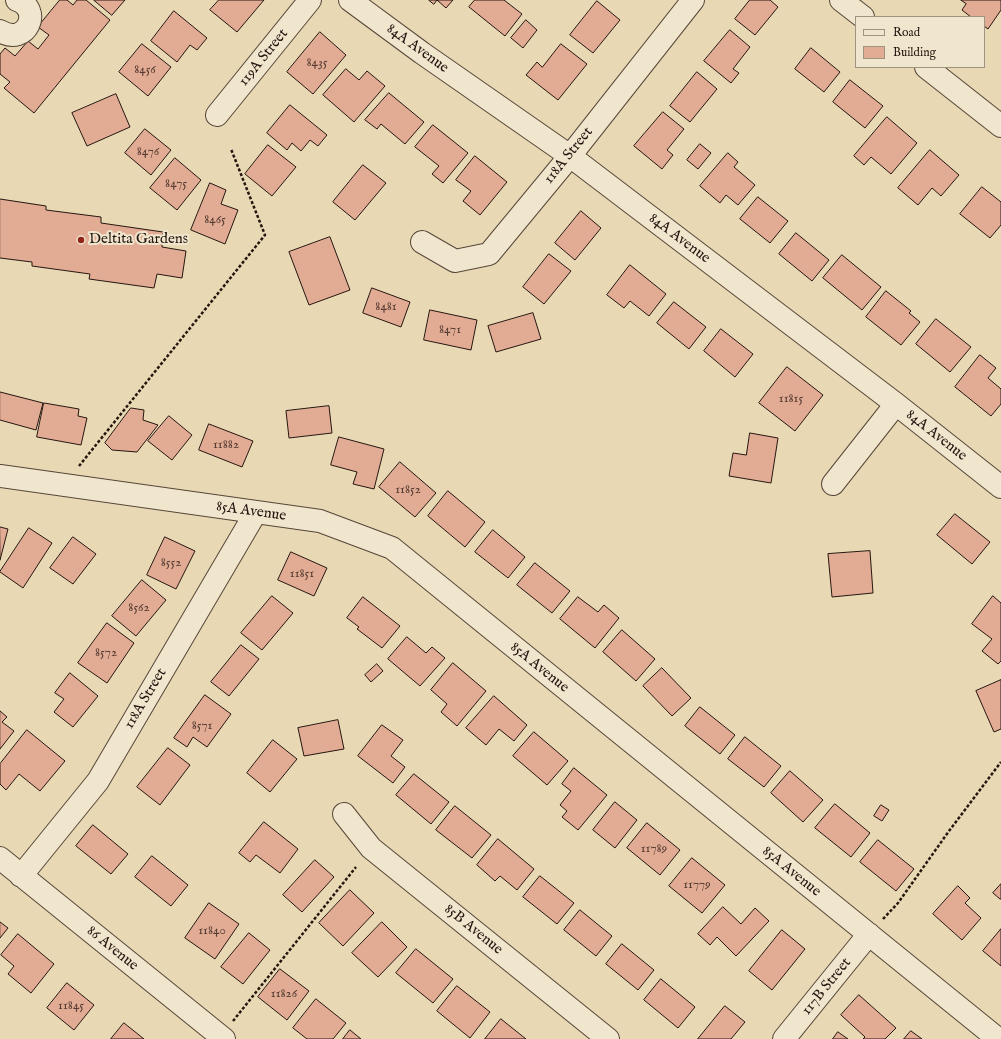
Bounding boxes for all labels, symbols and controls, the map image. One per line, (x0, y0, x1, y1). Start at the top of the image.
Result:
legend (855, 16, 985, 68)
street label: 84A Avenue (382, 20, 452, 78)
text: Road (893, 25, 920, 40)
street label: 119A Street (235, 26, 293, 90)
text: Building (893, 45, 936, 60)
house number: 8435 (306, 55, 328, 71)
house number: 8456 (134, 62, 156, 78)
street label: 118A Street (541, 124, 597, 188)
house number: 8476 (137, 144, 159, 160)
house number: 8475 (165, 176, 187, 192)
street label: 84A Avenue (645, 210, 713, 268)
house number: 8465 (204, 212, 226, 228)
place label: Deltita Gardens (89, 231, 188, 249)
marker: Deltita Gardens (76, 235, 86, 245)
house number: 8481 (375, 299, 397, 315)
house number: 8471 (439, 322, 461, 338)
house number: 11815 (779, 391, 803, 407)
street label: 84A Avenue (902, 407, 970, 465)
house number: 11882 (213, 437, 239, 453)
house number: 11852 (395, 482, 421, 498)
street label: 85A Avenue (215, 498, 287, 526)
house number: 8552 (161, 555, 181, 571)
house number: 11851 (290, 566, 314, 582)
house number: 8562 (128, 600, 150, 616)
street label: 85A Avenue (506, 639, 572, 697)
house number: 8572 (95, 645, 117, 661)
street label: 118A Street (121, 665, 171, 733)
house number: 8571 (192, 718, 212, 734)
house number: 11789 (641, 841, 667, 857)
street label: 85A Avenue (758, 843, 824, 901)
house number: 11779 (683, 877, 711, 893)
street label: 85B Avenue (440, 901, 506, 959)
street label: 86 Avenue (83, 923, 141, 975)
house number: 11840 (198, 923, 226, 939)
street label: 117B Street (798, 955, 856, 1019)
house number: 11826 (271, 986, 297, 1002)
house number: 11845 (58, 998, 84, 1014)

